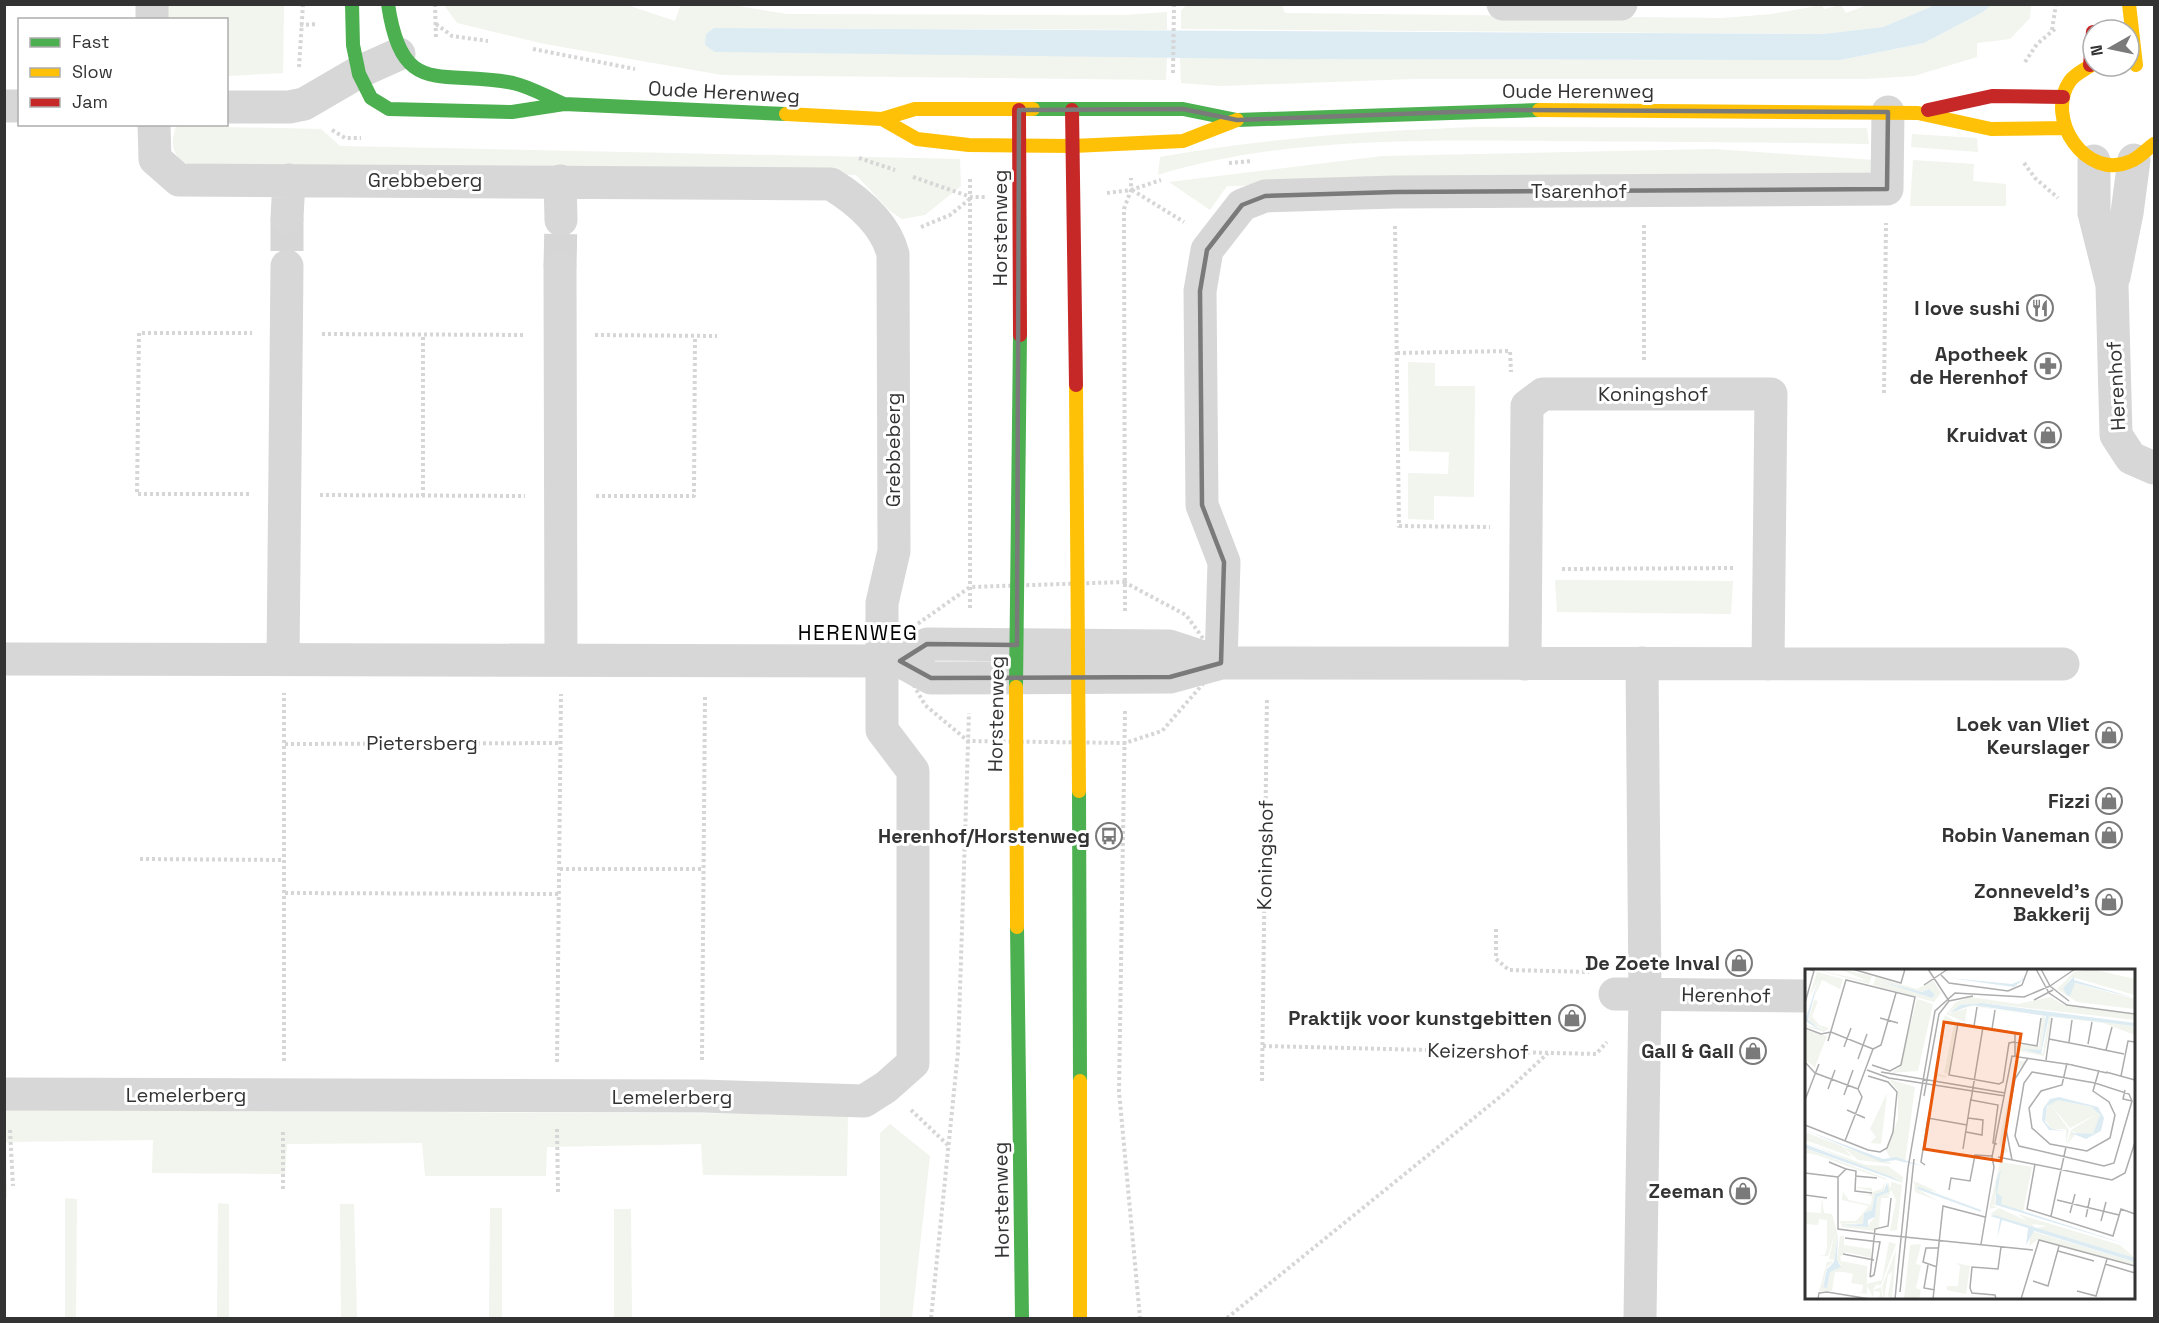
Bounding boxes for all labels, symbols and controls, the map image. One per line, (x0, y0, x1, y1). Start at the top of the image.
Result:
legend (18, 18, 228, 126)
north arrow (2081, 18, 2141, 78)
text: Fast (72, 30, 109, 53)
text: N (2085, 43, 2108, 57)
text: Slow (72, 60, 113, 83)
street label: Oude Herenweg (647, 75, 801, 109)
street label: Oude Herenweg (1502, 78, 1654, 104)
text: Jam (72, 90, 108, 113)
street label: Grebbeberg (368, 167, 482, 193)
street label: Horstenweg (987, 170, 1013, 286)
street label: Tsarenhof (1531, 178, 1627, 204)
restaurant icon: I love sushi (2025, 293, 2055, 323)
place label: I love sushi (1914, 295, 2020, 321)
place label: Apotheek de Herenhof (1910, 341, 2028, 390)
street label: Herenhof (2101, 341, 2131, 431)
pharmacy icon: Apotheek de Herenhof (2033, 351, 2063, 381)
street label: Koningshof (1598, 381, 1708, 407)
street label: Grebbeberg (880, 393, 906, 507)
shop icon: Kruidvat (2033, 420, 2063, 450)
place label: Kruidvat (1946, 422, 2028, 448)
district label: HERENWEG (798, 619, 918, 646)
street label: Horstenweg (982, 656, 1010, 772)
place label: Loek van Vliet Keurslager (1956, 711, 2090, 760)
shop icon: Loek van Vliet Keurslager (2094, 720, 2124, 750)
street label: Pietersberg (366, 730, 478, 756)
shop icon: Fizzi (2094, 786, 2124, 816)
place label: Fizzi (2048, 788, 2090, 814)
street label: Koningshof (1251, 800, 1279, 910)
shop icon: Robin Vaneman (2094, 820, 2124, 850)
bus stop icon: Herenhof/Horstenweg (1094, 821, 1124, 851)
place label: Robin Vaneman (1942, 822, 2090, 848)
place label: Herenhof/Horstenweg (878, 823, 1090, 849)
place label: Zonneveld's Bakkerij (1974, 878, 2090, 927)
shop icon: Zonneveld's Bakkerij (2094, 887, 2124, 917)
shop icon: De Zoete Inval (1724, 948, 1754, 978)
place label: De Zoete Inval (1585, 950, 1720, 976)
inset map (1805, 969, 2135, 1299)
street label: Herenhof (1681, 981, 1771, 1009)
shop icon: Praktijk voor kunstgebitten (1557, 1003, 1587, 1033)
place label: Praktijk voor kunstgebitten (1288, 1005, 1552, 1031)
shop icon: Gall & Gall (1738, 1036, 1768, 1066)
street label: Keizershof (1427, 1037, 1529, 1065)
place label: Gall & Gall (1641, 1038, 1734, 1064)
street label: Lemelerberg (126, 1082, 246, 1108)
street label: Lemelerberg (612, 1084, 732, 1110)
street label: Horstenweg (987, 1142, 1015, 1258)
shop icon: Zeeman (1728, 1176, 1758, 1206)
place label: Zeeman (1649, 1178, 1724, 1204)

